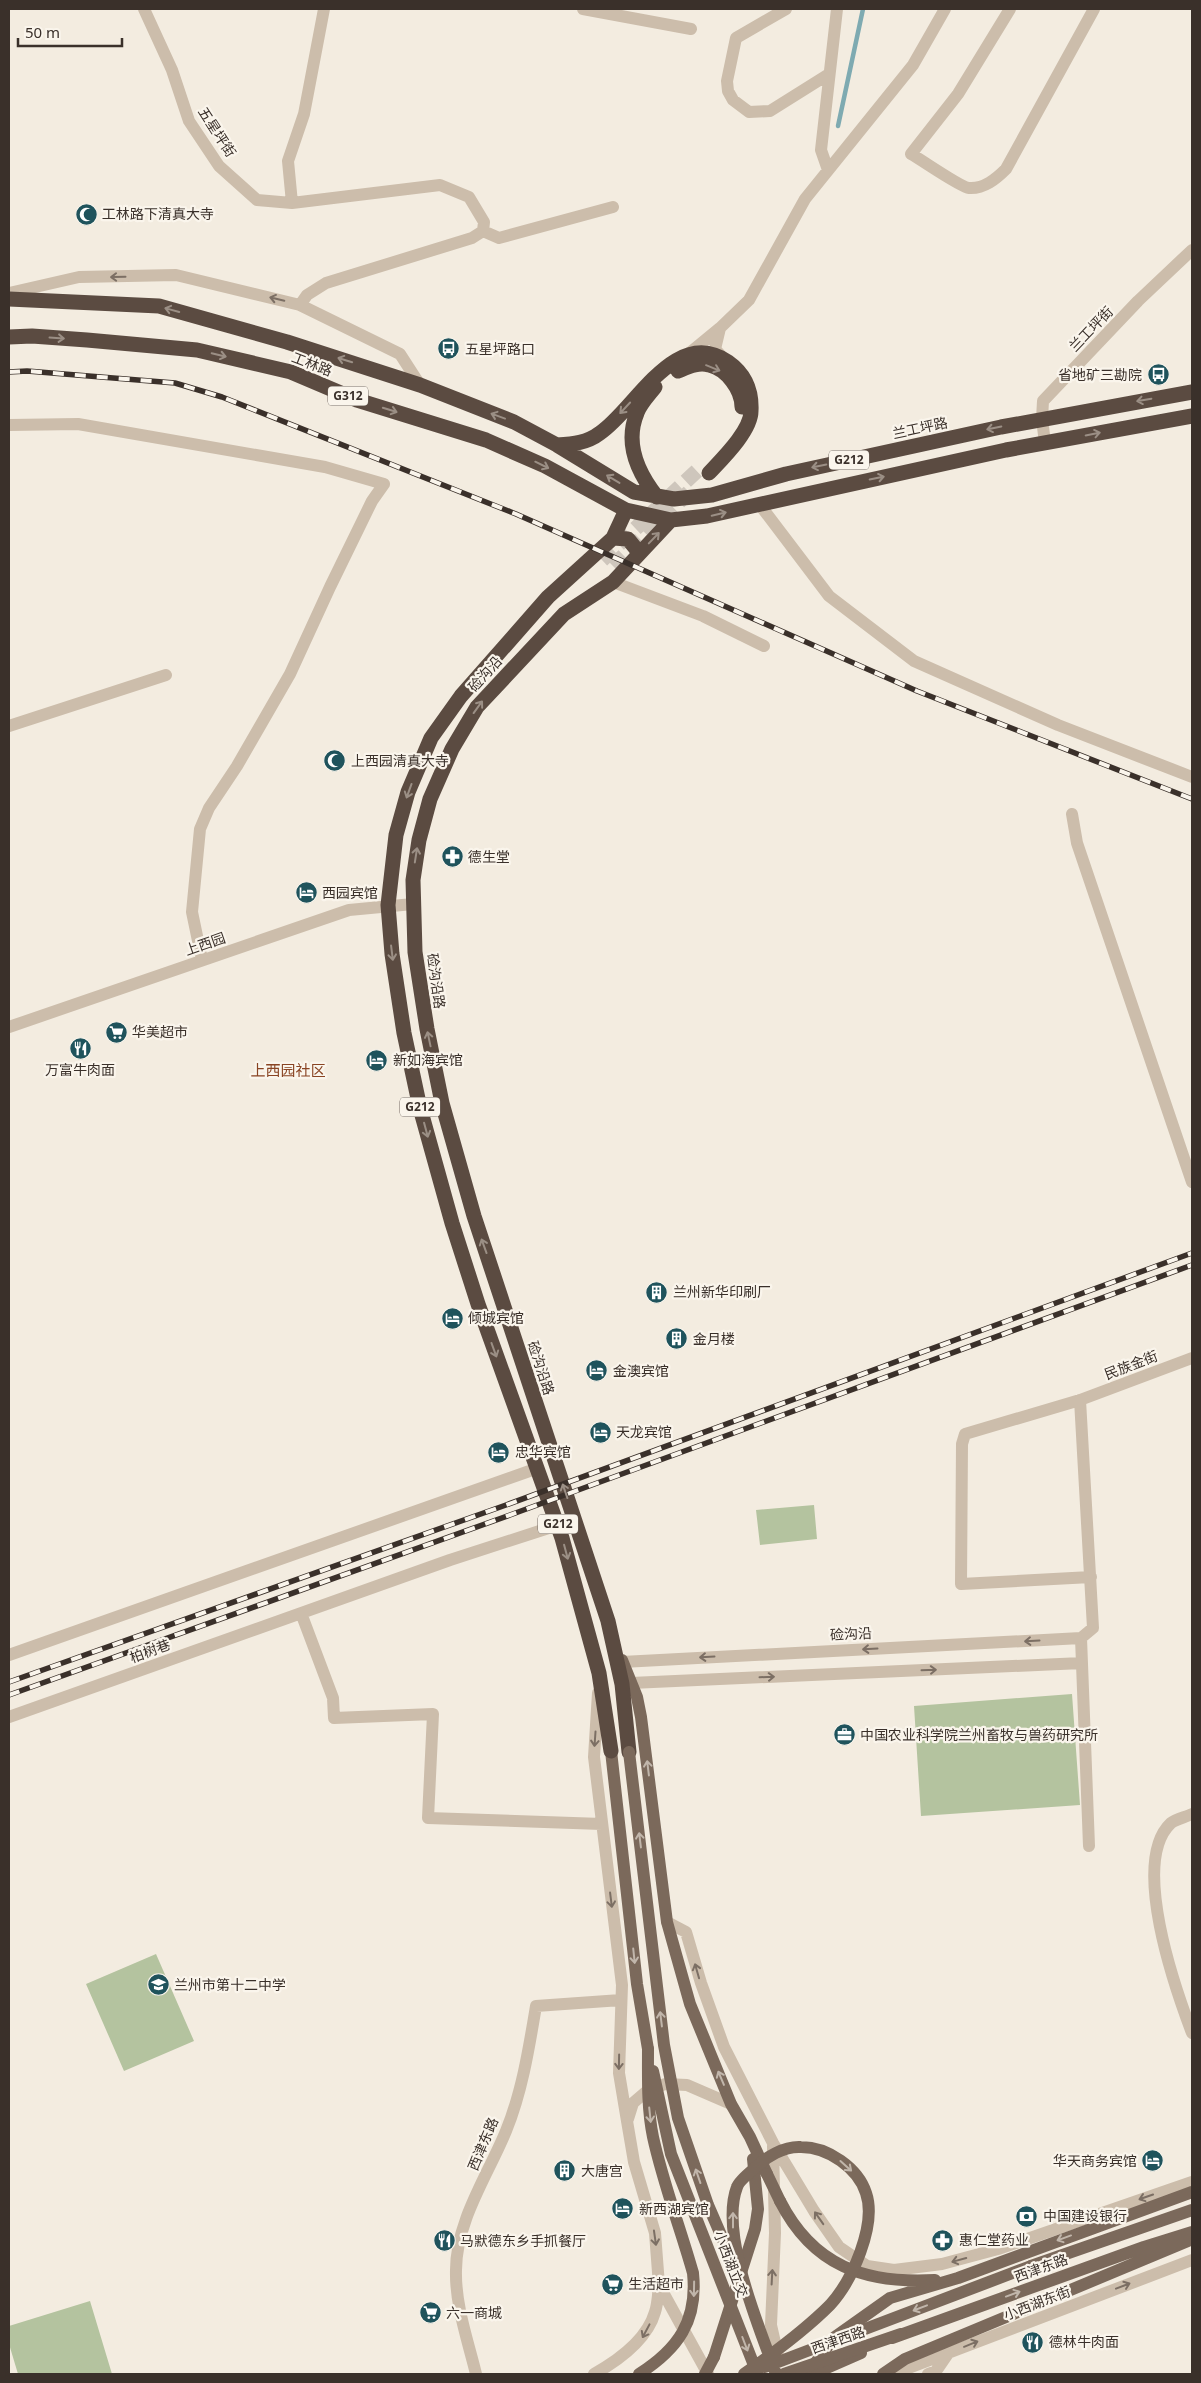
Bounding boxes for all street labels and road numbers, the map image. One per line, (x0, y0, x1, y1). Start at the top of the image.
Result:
street label: 五星坪街 (194, 103, 241, 160)
street label: 兰工坪街 (1064, 302, 1117, 355)
street label: 工林路 (289, 347, 335, 380)
road number: G312 (328, 386, 368, 406)
street label: 兰工坪路 (891, 412, 949, 443)
road number: G212 (829, 450, 869, 470)
street label: 硷沟沿 (464, 652, 506, 696)
street label: 上西园 (182, 928, 228, 959)
street label: 硷沟沿路 (423, 952, 450, 1010)
road number: G212 (400, 1098, 440, 1116)
street label: 硷沟沿路 (524, 1338, 559, 1397)
street label: 民族金街 (1101, 1346, 1160, 1383)
road number: G212 (538, 1515, 578, 1534)
street label: 硷沟沿 (830, 1623, 872, 1644)
street label: 柏树巷 (127, 1634, 173, 1667)
street label: 西津东路 (463, 2114, 502, 2173)
street label: 小西湖立交 (710, 2228, 753, 2300)
street label: 西津东路 (1011, 2249, 1070, 2286)
street label: 小西湖东街 (1001, 2281, 1073, 2324)
street label: 西津西路 (808, 2321, 867, 2358)

